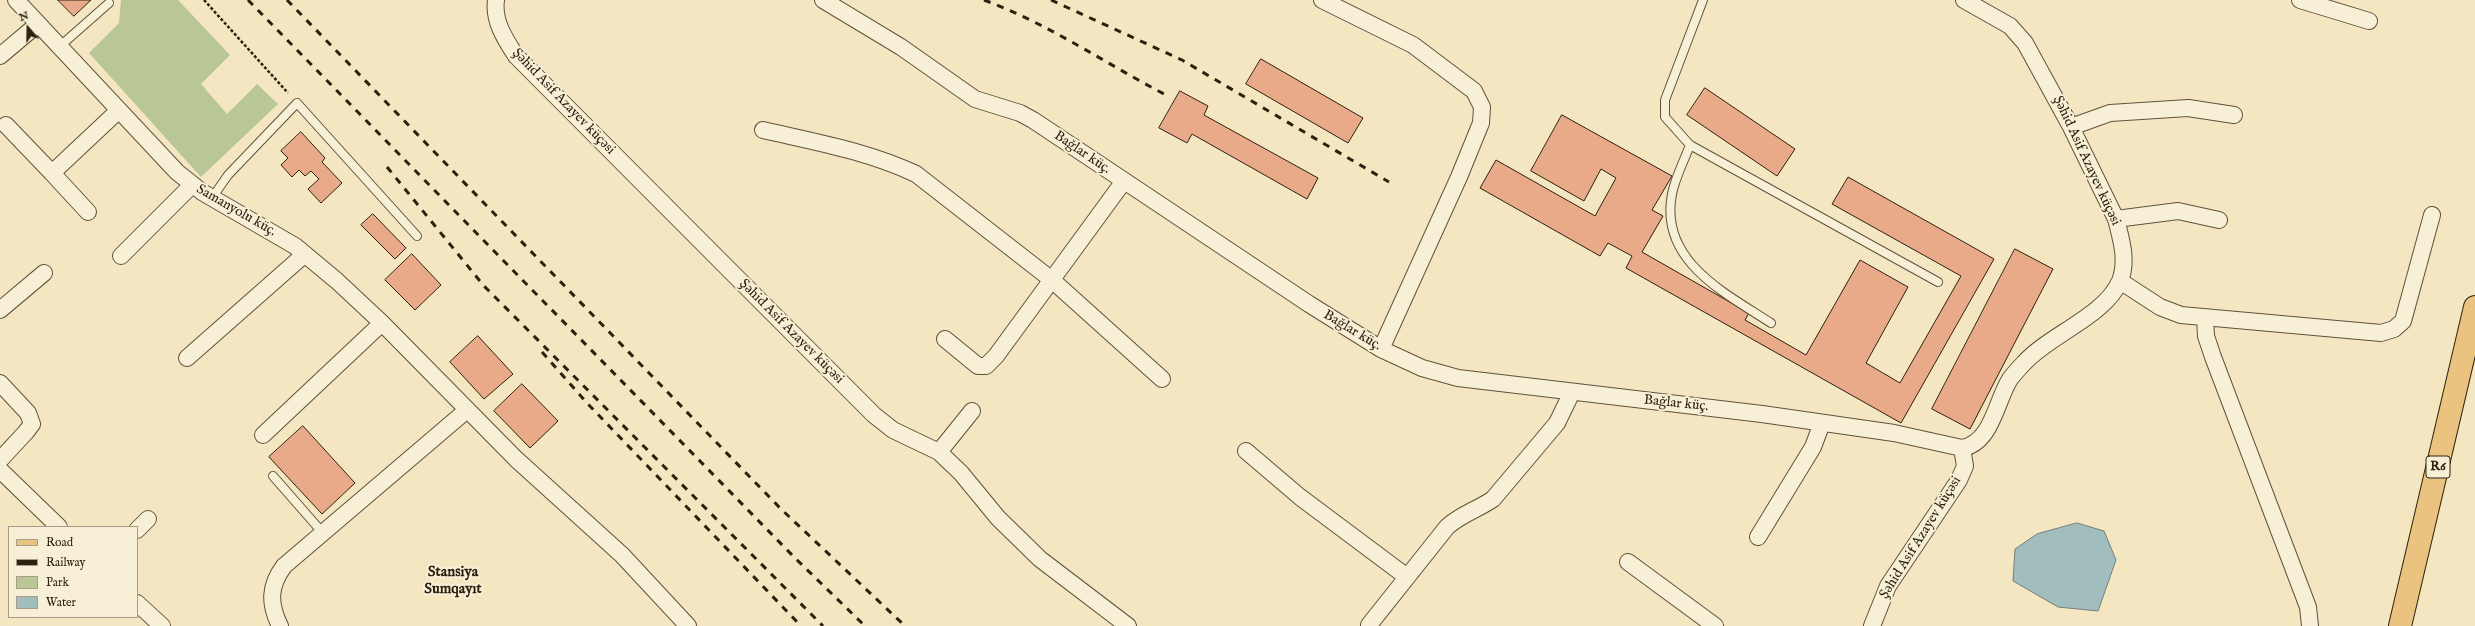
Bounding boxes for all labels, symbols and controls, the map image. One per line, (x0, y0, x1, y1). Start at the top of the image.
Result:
north arrow (8, 8, 48, 48)
text: N (17, 9, 31, 25)
street label: Şəhid Asif Azayev küçəsi (508, 45, 618, 159)
street label: Şəhid Asif Azayev küçəsi (2049, 93, 2123, 229)
street label: Bağlar küç. (1050, 128, 1114, 178)
street label: Samanyolu küç. (193, 181, 279, 241)
street label: Şəhid Asif Azayev küçəsi (735, 276, 847, 388)
street label: Bağlar küç. (1320, 307, 1384, 355)
street label: Bağlar küç. (1643, 392, 1709, 416)
road number: R6 (2426, 456, 2450, 478)
street label: Şəhid Asif Azayev küçəsi (1876, 474, 1966, 602)
legend (8, 526, 138, 618)
text: Road (46, 535, 73, 550)
text: Railway (46, 555, 85, 570)
district label: Stansiya Sumqayıt (424, 564, 482, 599)
text: Park (46, 575, 69, 590)
text: Water (46, 595, 76, 610)

